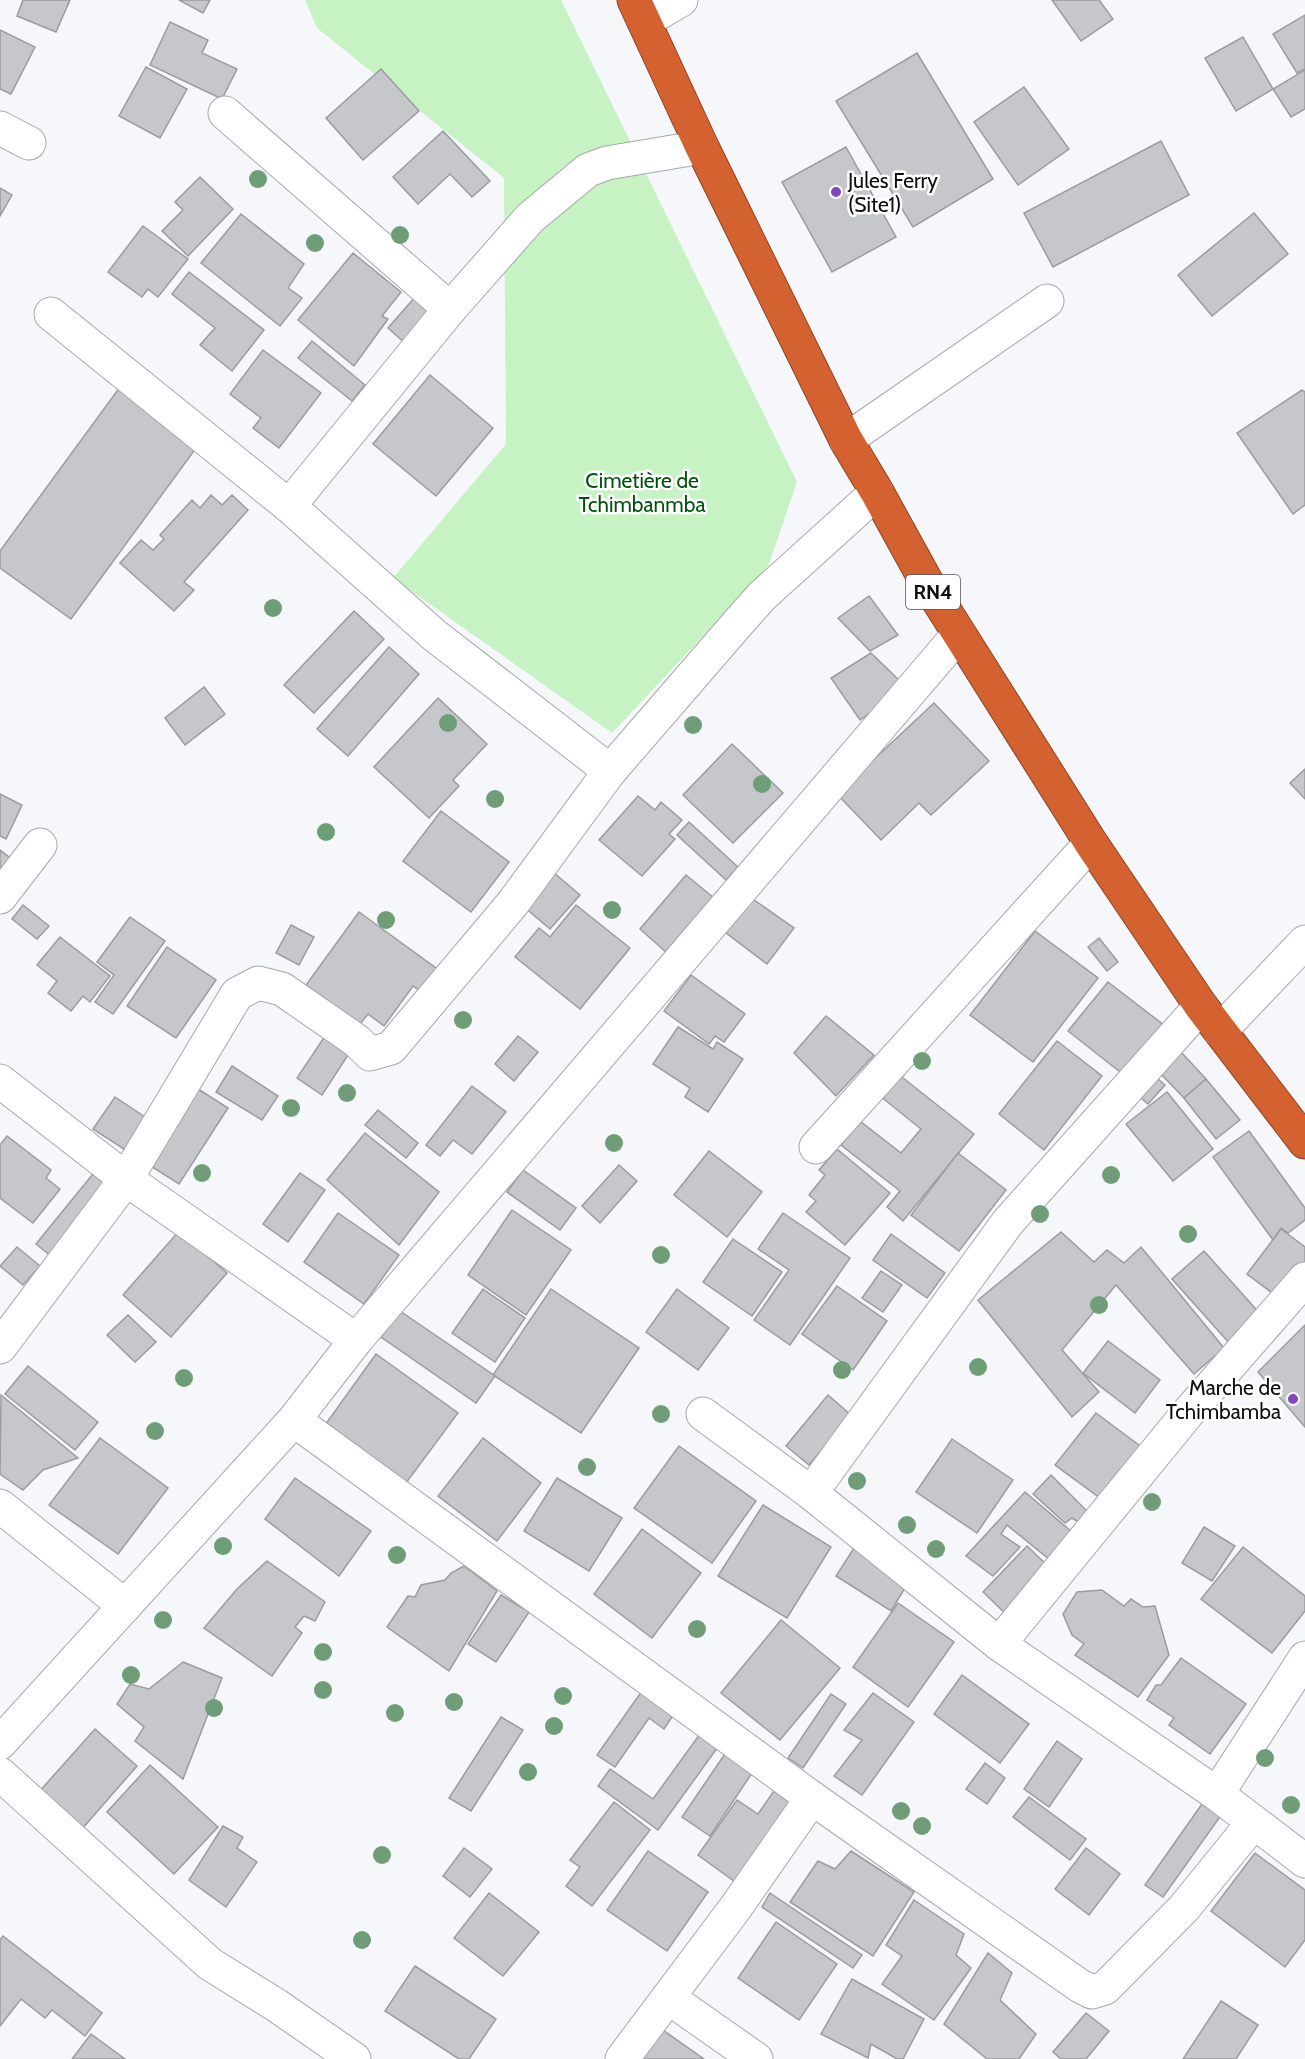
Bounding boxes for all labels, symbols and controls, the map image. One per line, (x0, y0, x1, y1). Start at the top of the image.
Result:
place label: Jules Ferry (Site1) (847, 168, 938, 217)
marker: Jules Ferry (Site1) (829, 185, 843, 199)
park label: Cimetière de Tchimbanmba (579, 468, 705, 517)
road number: RN4 (906, 575, 960, 609)
place label: Marche de Tchimbamba (1166, 1375, 1281, 1424)
marker: Marche de Tchimbamba (1286, 1392, 1300, 1406)

